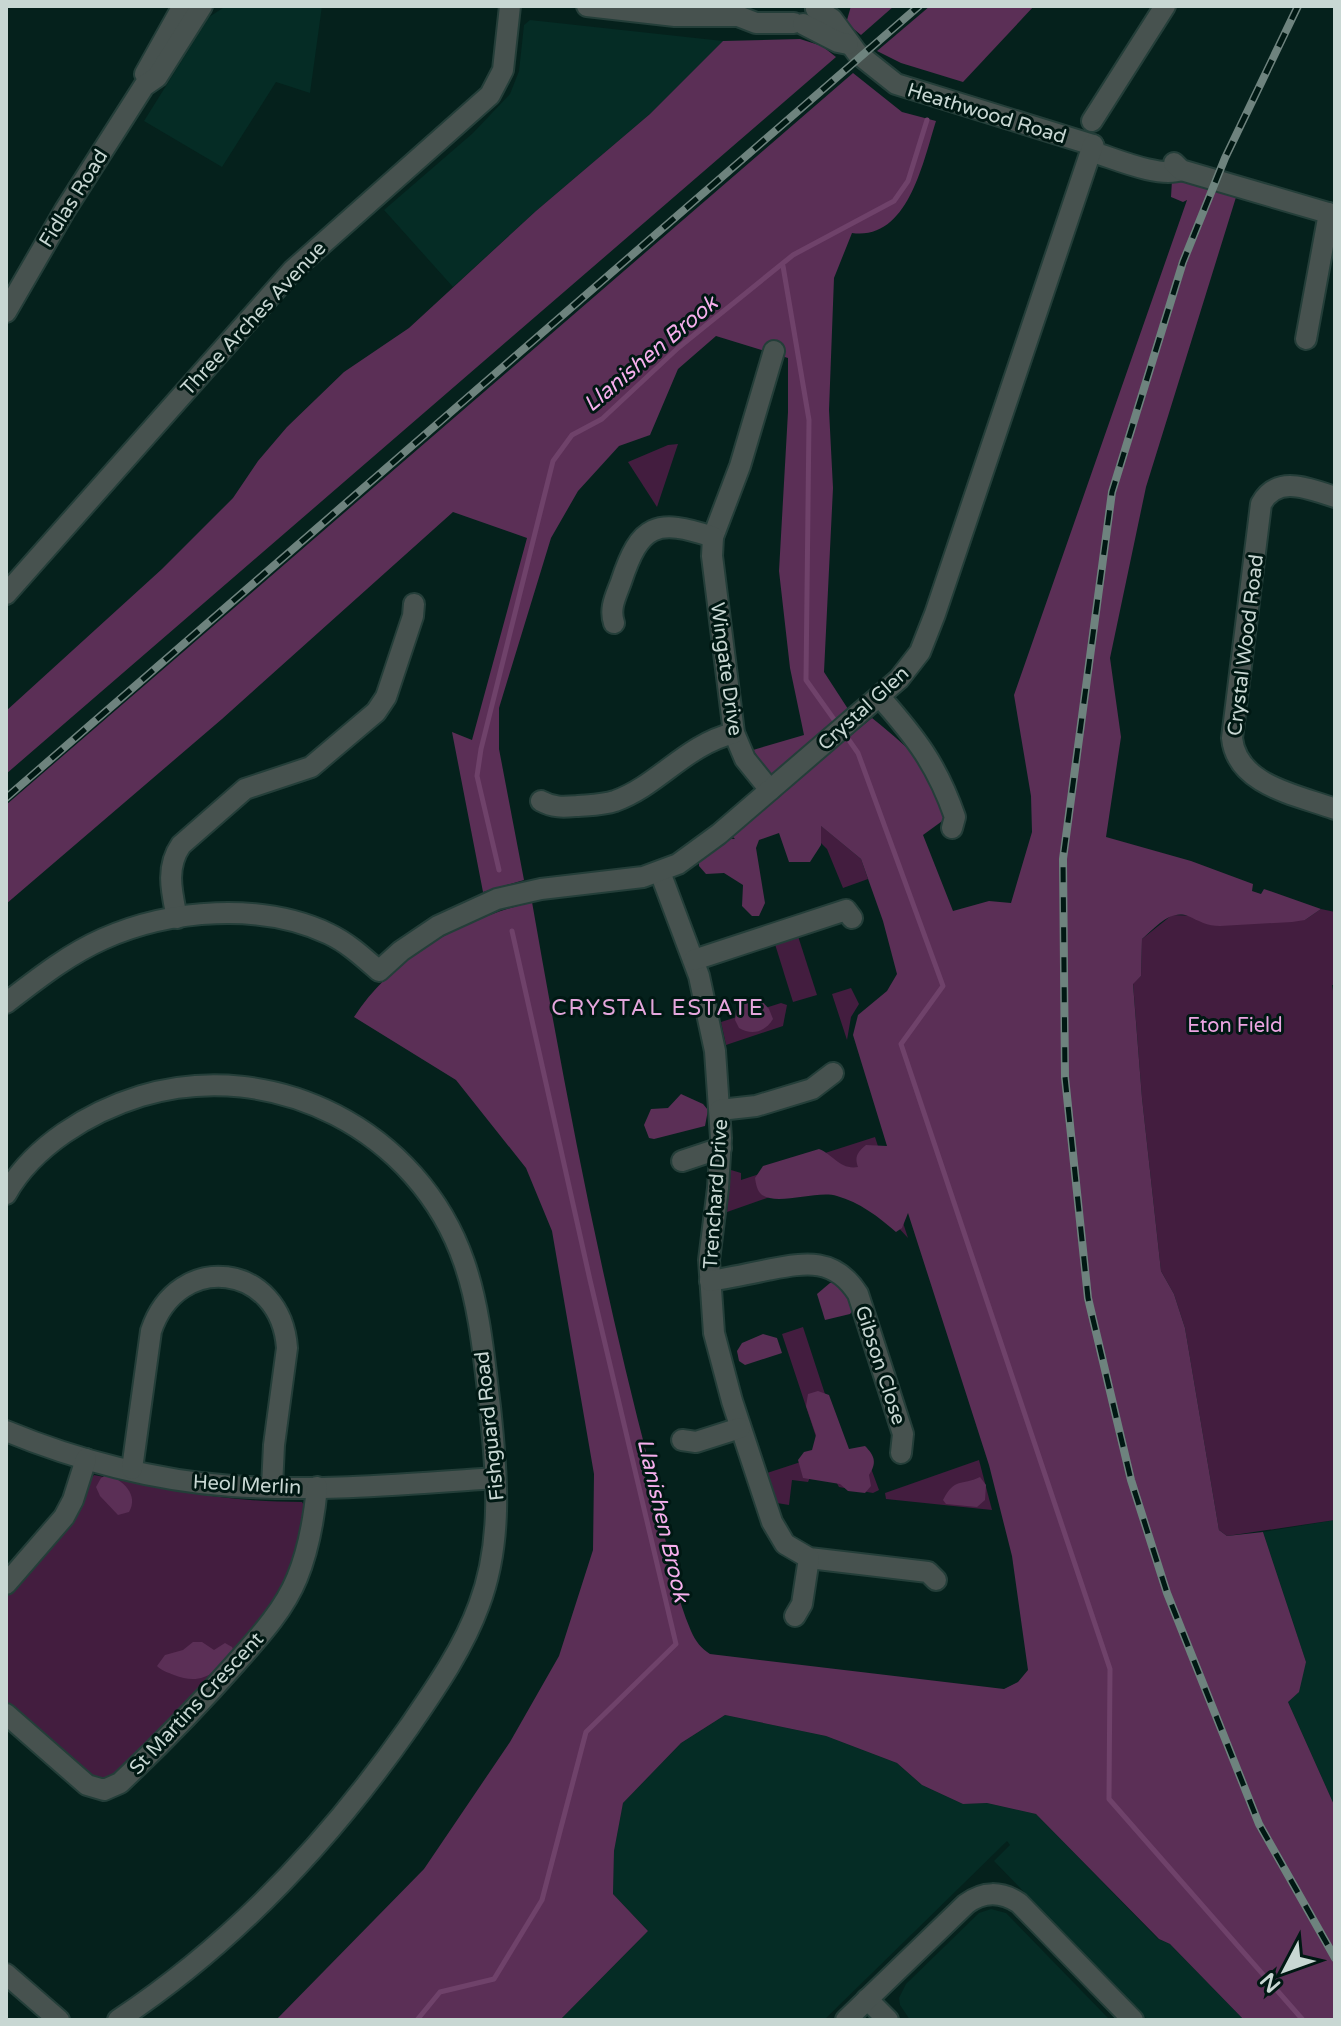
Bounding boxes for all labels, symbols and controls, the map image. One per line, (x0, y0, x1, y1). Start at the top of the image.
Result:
street label: Heathwood Road (904, 78, 1069, 150)
street label: Fidlas Road (34, 145, 113, 252)
street label: Three Arches Avenue (176, 237, 331, 401)
water label: Llanishen Brook (578, 289, 724, 417)
street label: Crystal Wood Road (1223, 553, 1269, 737)
street label: Wingate Drive (705, 601, 747, 737)
street label: Crystal Glen (813, 662, 914, 756)
district label: CRYSTAL ESTATE (551, 995, 765, 1021)
park label: Eton Field (1187, 1014, 1283, 1038)
street label: Trenchard Drive (699, 1118, 733, 1270)
street label: Gibson Close (850, 1303, 911, 1428)
street label: Fishguard Road (470, 1350, 510, 1502)
water label: Llanishen Brook (632, 1436, 695, 1606)
street label: Heol Merlin (192, 1470, 302, 1500)
street label: St Martins Crescent (125, 1627, 269, 1780)
north arrow (1245, 1930, 1325, 2010)
text: N (1255, 1967, 1286, 1998)

